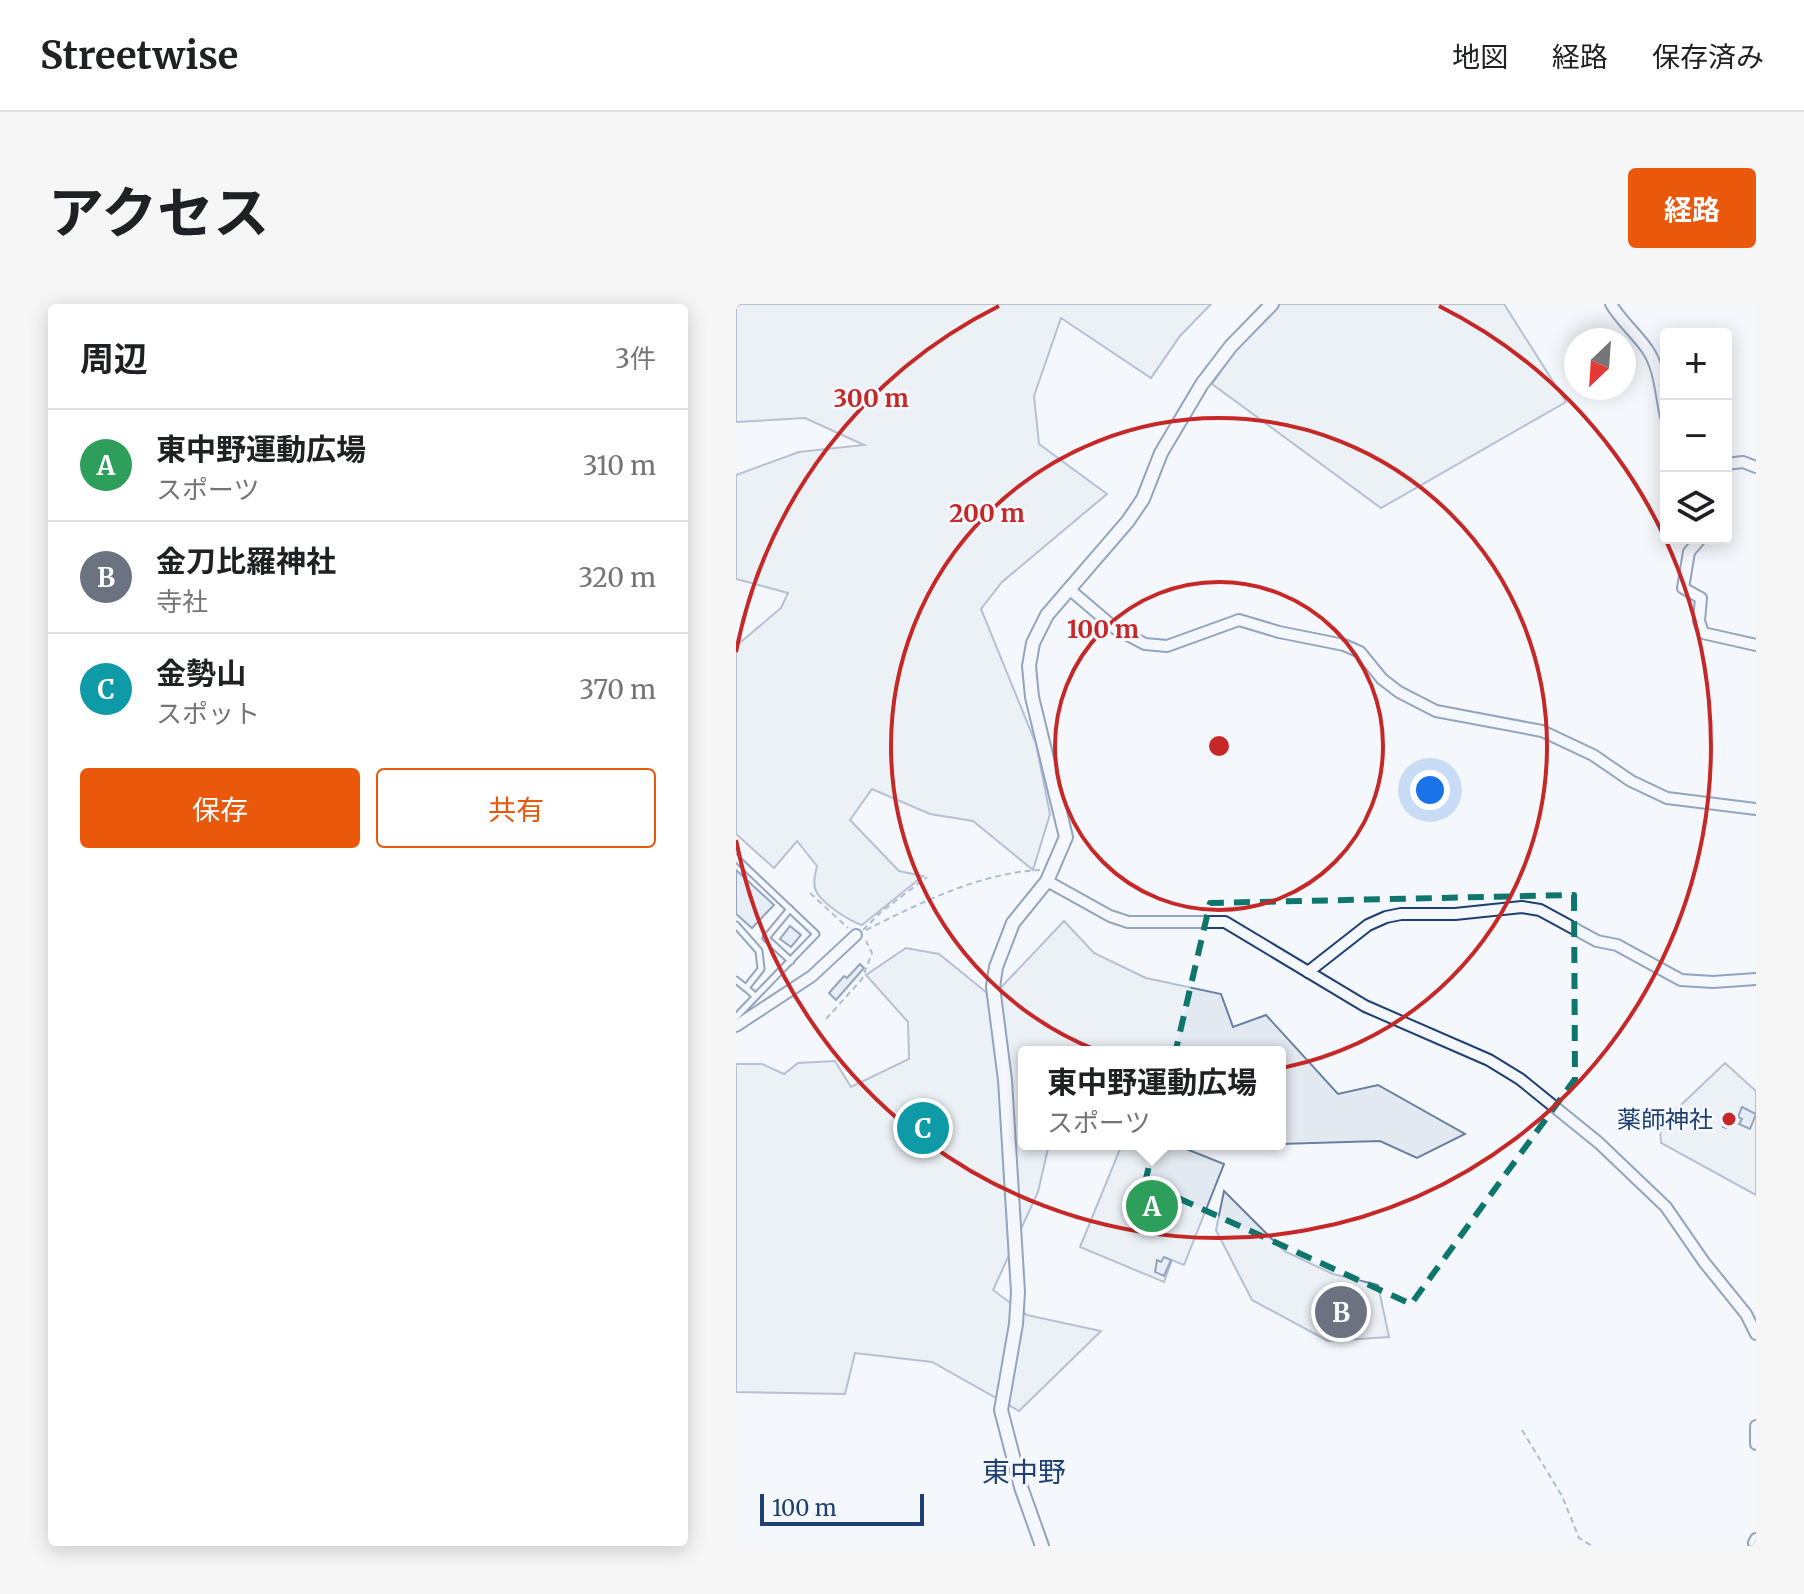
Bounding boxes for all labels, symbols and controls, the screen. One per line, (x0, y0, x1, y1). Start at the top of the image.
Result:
text: Streetwise (40, 32, 238, 79)
text: 地図 (1452, 39, 1508, 75)
text: 経路 (1552, 39, 1608, 75)
text: 保存済み (1652, 39, 1764, 75)
button: 経路 (1628, 168, 1756, 248)
text: アクセス (48, 178, 269, 248)
north arrow (1564, 328, 1636, 400)
map controls (1660, 328, 1732, 544)
button: + (1660, 328, 1732, 400)
text: 周辺 (80, 338, 148, 380)
text: 3件 (615, 342, 656, 375)
text: 300 m (833, 383, 909, 414)
button: − (1660, 400, 1732, 472)
text: 東中野運動広場 (156, 430, 366, 468)
text: A (97, 449, 115, 482)
text: 310 m (583, 449, 656, 482)
button: layers (1660, 472, 1732, 544)
text: スポーツ (156, 473, 259, 506)
text: 200 m (949, 498, 1025, 529)
text: 金刀比羅神社 (156, 542, 336, 580)
text: B (97, 561, 115, 594)
text: 320 m (578, 561, 656, 594)
text: 寺社 (156, 585, 208, 618)
text: 100 m (1067, 614, 1139, 645)
text: 金勢山 (156, 654, 246, 692)
text: C (97, 673, 115, 706)
text: 370 m (579, 673, 656, 706)
text: スポット (156, 697, 260, 730)
centre of rings (1205, 732, 1233, 760)
button: 保存 (80, 768, 360, 848)
button: 共有 (376, 768, 656, 848)
your location (1410, 770, 1450, 810)
popup (1018, 1046, 1286, 1150)
text: 東中野運動広場 (1047, 1063, 1257, 1101)
pin: C (897, 1098, 949, 1158)
place label: 薬師神社 (1617, 1104, 1713, 1135)
text: スポーツ (1047, 1106, 1150, 1139)
marker: 薬師神社 (1720, 1110, 1738, 1128)
pin: A (1126, 1176, 1178, 1236)
pin: B (1315, 1282, 1367, 1342)
district label: 東中野 (982, 1454, 1066, 1490)
scale bar (760, 1490, 924, 1526)
text: 100 m (772, 1494, 837, 1522)

